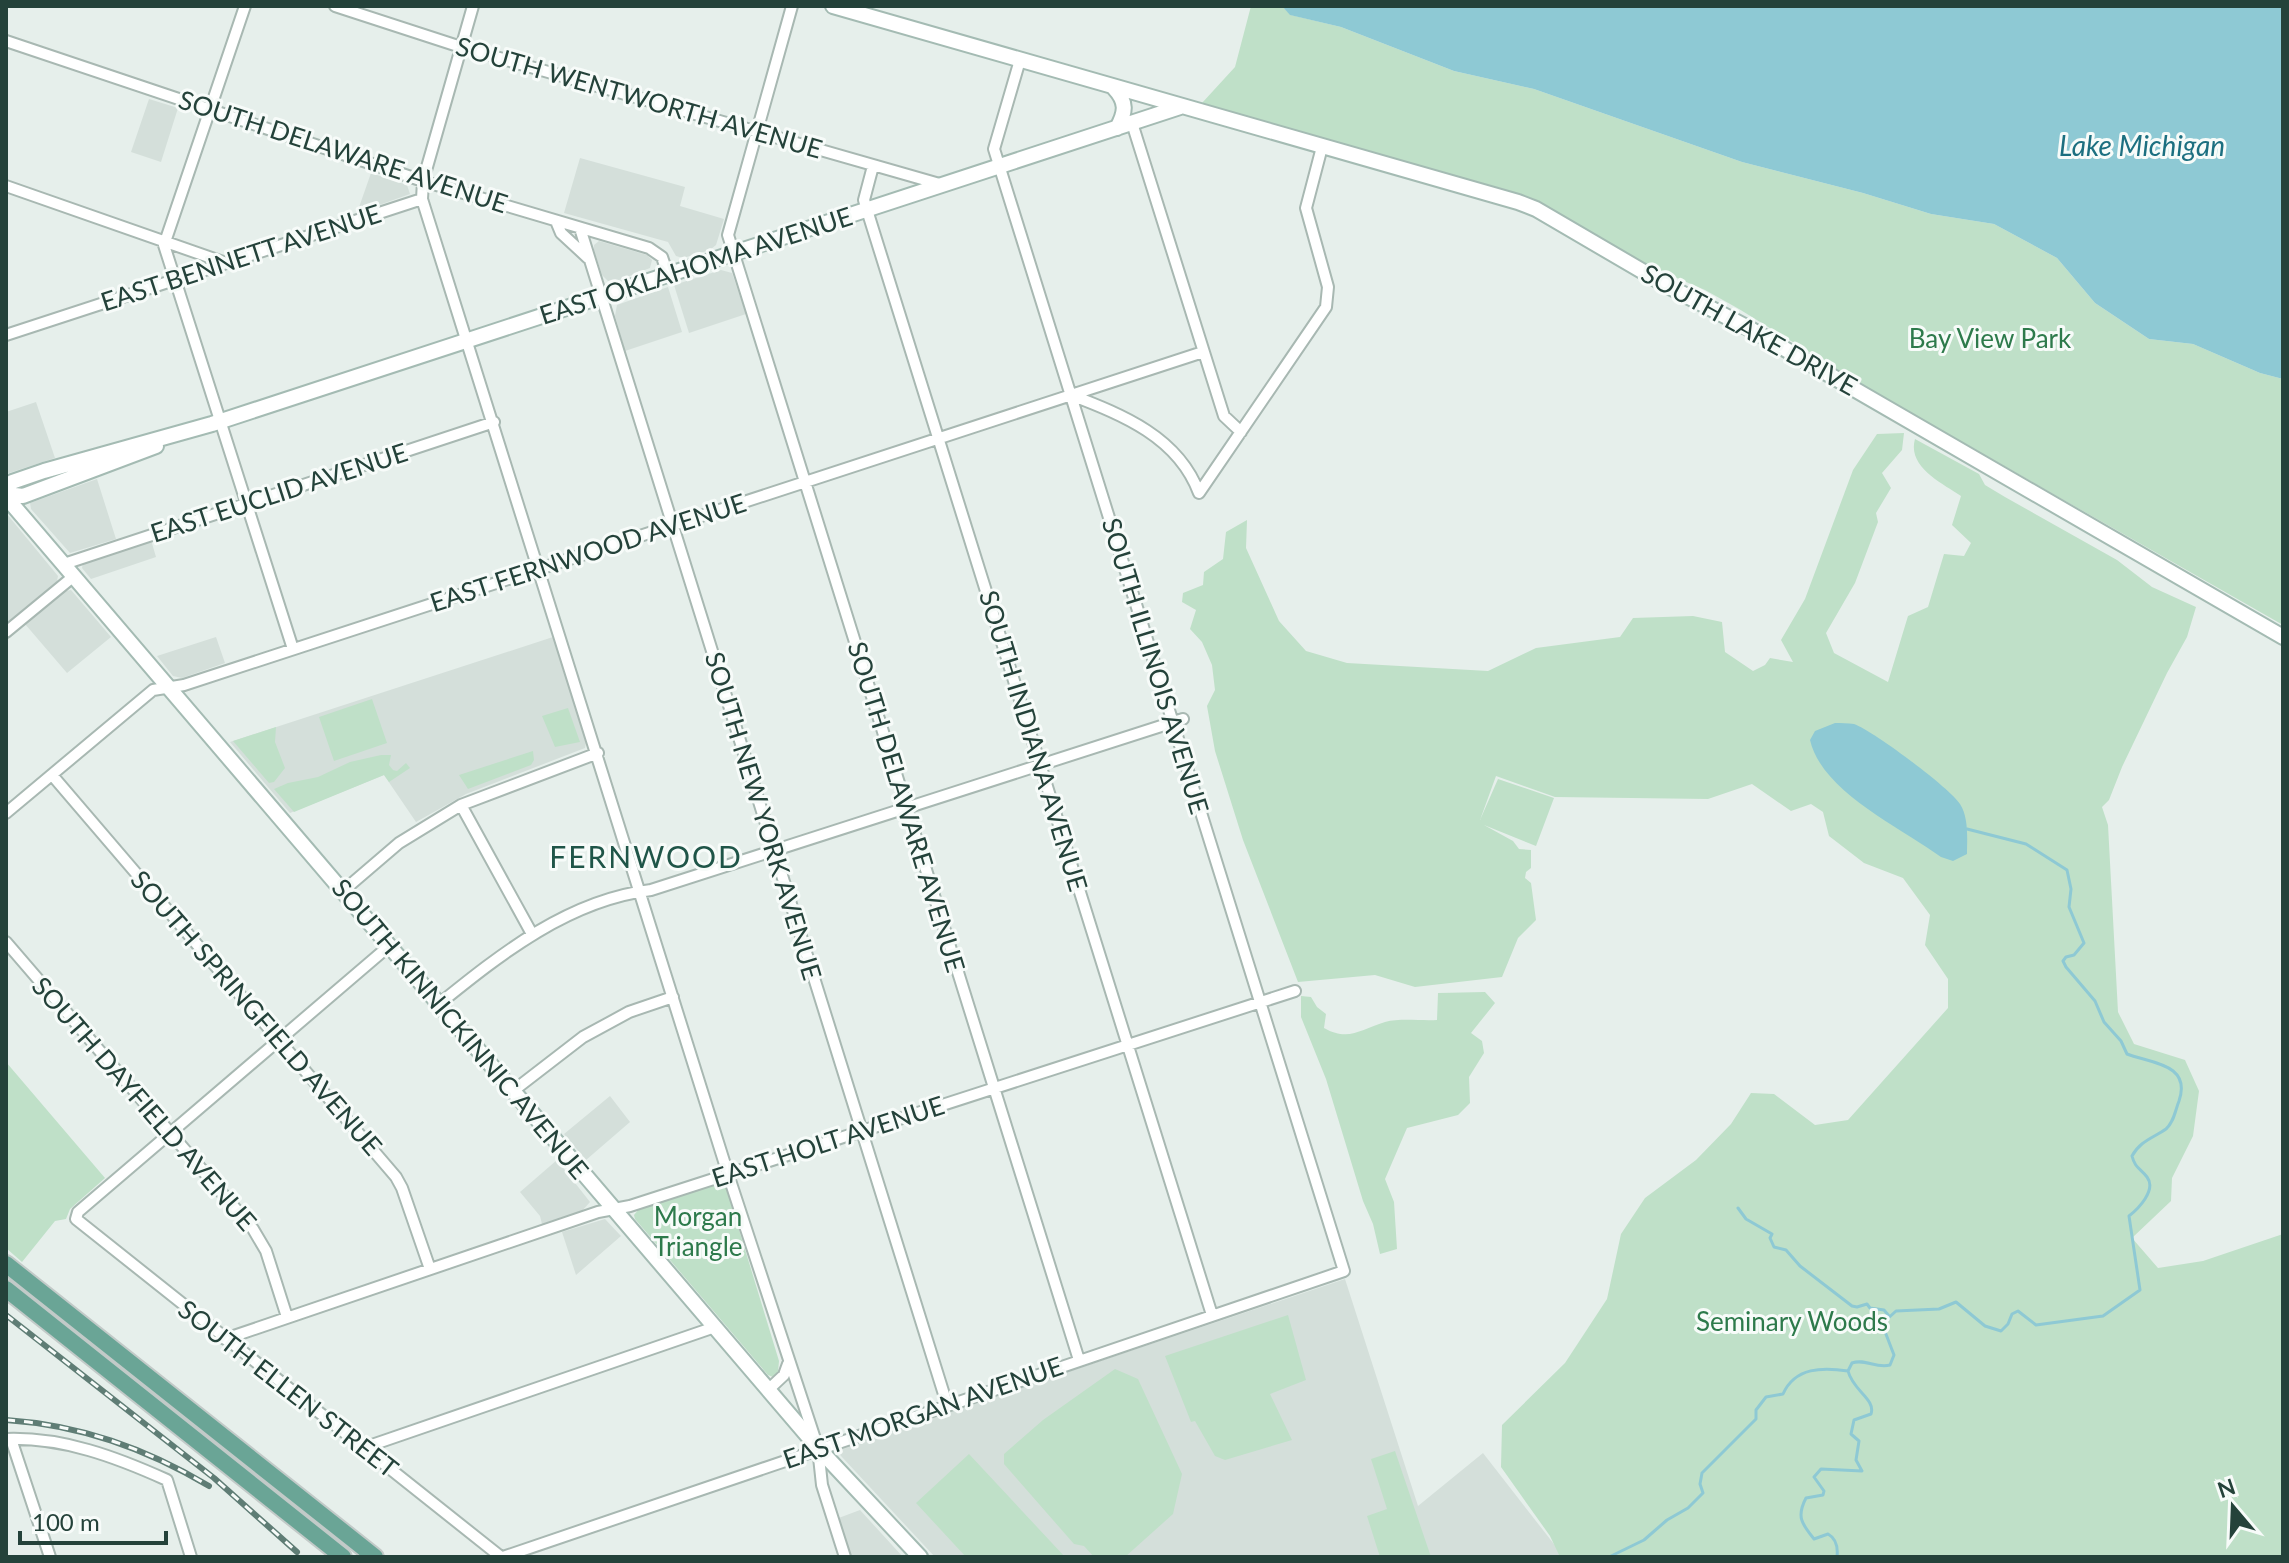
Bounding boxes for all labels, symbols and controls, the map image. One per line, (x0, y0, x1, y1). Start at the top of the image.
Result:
street label: SOUTH WENTWORTH AVENUE (452, 29, 826, 165)
street label: SOUTH DELAWARE AVENUE (175, 83, 512, 219)
water label: Lake Michigan (2059, 128, 2225, 162)
street label: EAST BENNETT AVENUE (96, 197, 385, 318)
street label: EAST OKLAHOMA AVENUE (535, 199, 856, 331)
street label: SOUTH LAKE DRIVE (1636, 257, 1863, 402)
park label: Bay View Park (1909, 322, 2072, 354)
street label: EAST EUCLID AVENUE (146, 435, 411, 549)
street label: EAST FERNWOOD AVENUE (426, 486, 750, 618)
street label: SOUTH ILLINOIS AVENUE (1096, 514, 1216, 818)
street label: SOUTH INDIANA AVENUE (973, 586, 1095, 895)
street label: SOUTH DELAWARE AVENUE (841, 638, 973, 976)
street label: SOUTH NEW YORK AVENUE (699, 648, 829, 984)
district label: FERNWOOD (549, 838, 743, 874)
street label: SOUTH SPRINGFIELD AVENUE (124, 863, 389, 1161)
street label: SOUTH KINNICKINNIC AVENUE (326, 872, 596, 1185)
street label: SOUTH DAYFIELD AVENUE (26, 970, 264, 1237)
street label: EAST HOLT AVENUE (707, 1088, 948, 1194)
park label: Morgan Triangle (653, 1200, 743, 1262)
street label: SOUTH ELLEN STREET (172, 1292, 405, 1484)
park label: Seminary Woods (1696, 1305, 1888, 1337)
street label: EAST MORGAN AVENUE (779, 1349, 1067, 1475)
north arrow (2193, 1467, 2273, 1547)
text: N (2214, 1472, 2239, 1503)
scale bar (20, 1495, 166, 1545)
text: 100 m (32, 1507, 100, 1536)

